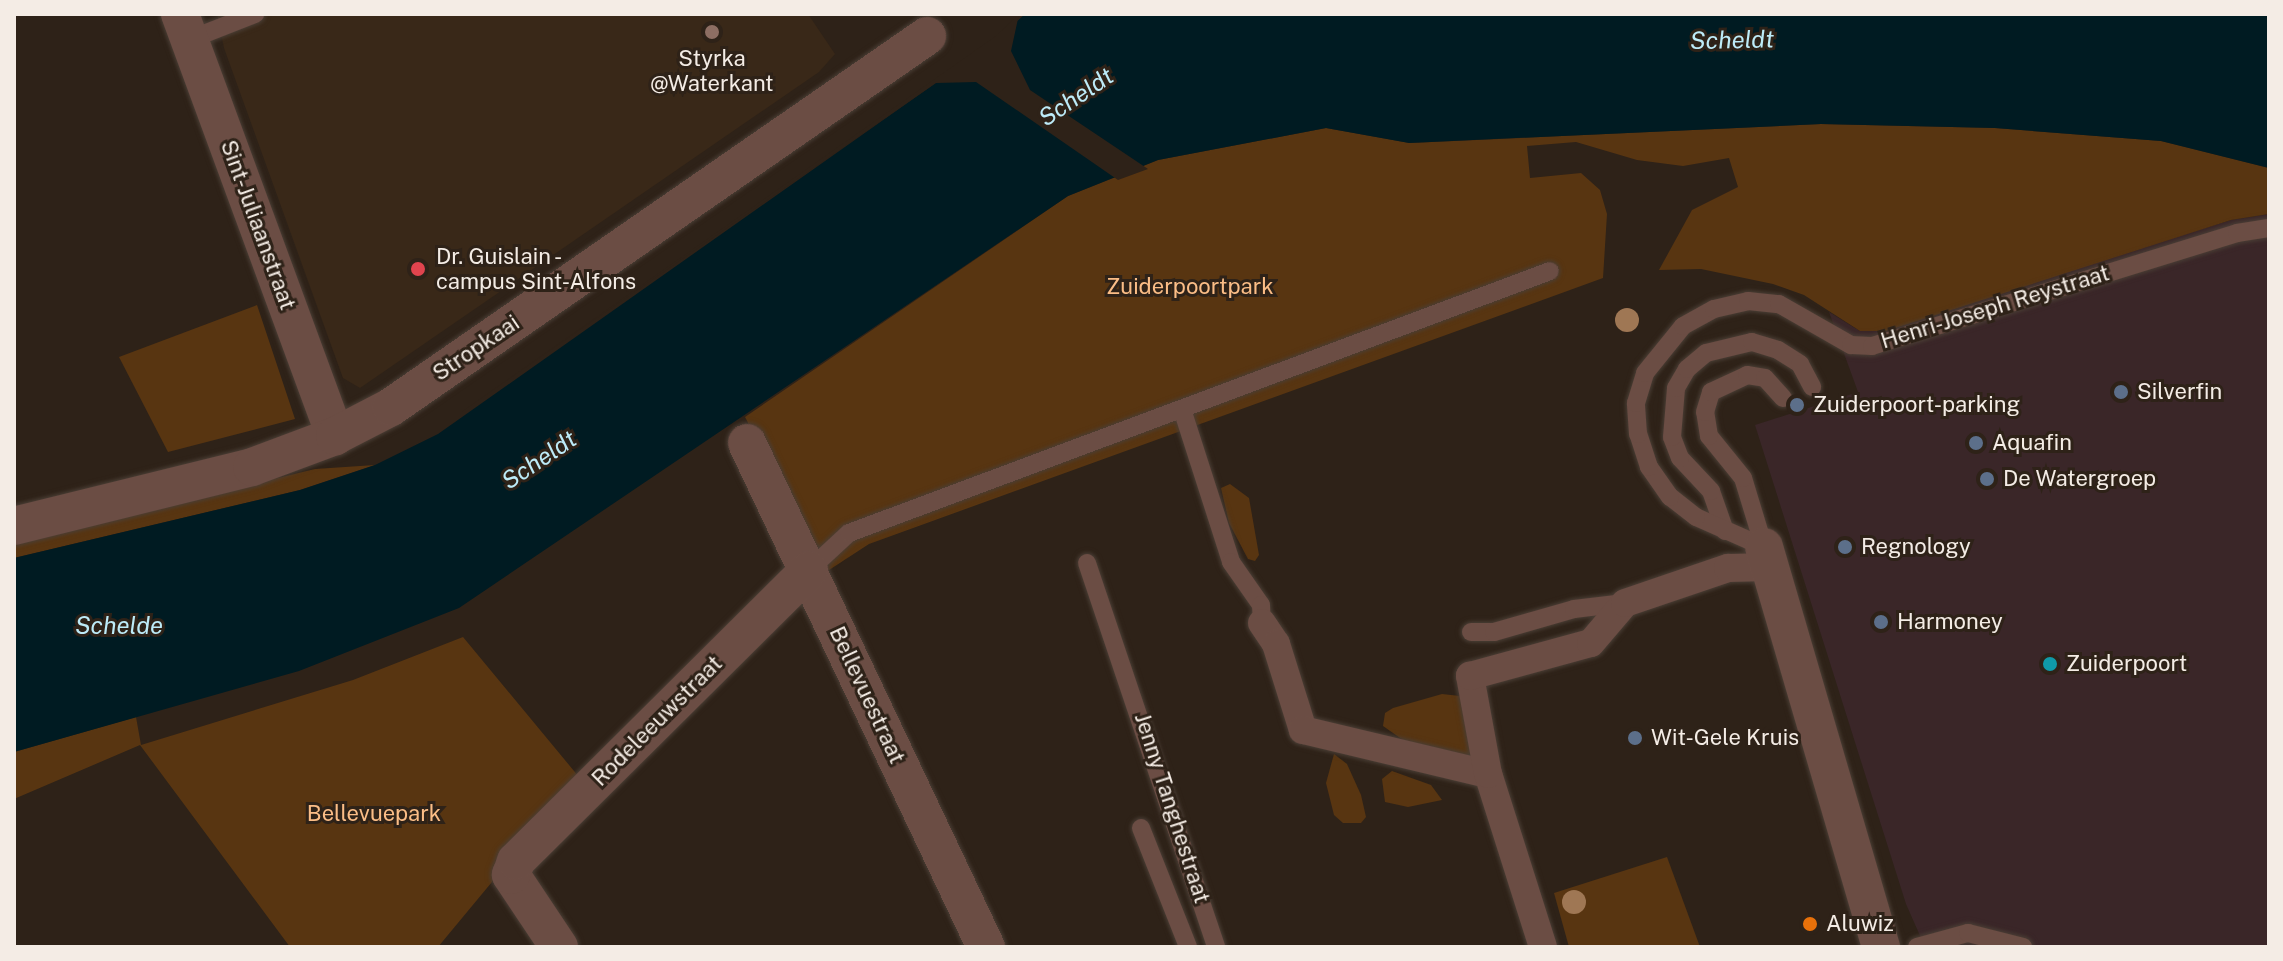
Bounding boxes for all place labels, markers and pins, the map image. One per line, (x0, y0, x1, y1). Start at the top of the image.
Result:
marker: Styrka @Waterkant (703, 23, 721, 41)
place label: Styrka @Waterkant (650, 45, 774, 96)
place label: Dr. Guislain - campus Sint-Alfons (436, 243, 636, 294)
marker: Dr. Guislain - campus Sint-Alfons (407, 258, 429, 280)
place label: Silverfin (2137, 379, 2222, 405)
marker: Silverfin (2112, 383, 2130, 401)
place label: Zuiderpoort-parking (1813, 392, 2020, 418)
marker: Zuiderpoort-parking (1788, 396, 1806, 414)
place label: Aquafin (1992, 430, 2072, 456)
marker: Aquafin (1967, 434, 1985, 452)
place label: De Watergroep (2003, 466, 2157, 492)
marker: De Watergroep (1978, 470, 1996, 488)
place label: Regnology (1861, 534, 1971, 560)
marker: Regnology (1836, 538, 1854, 556)
place label: Harmoney (1897, 609, 2003, 635)
marker: Harmoney (1872, 613, 1890, 631)
place label: Zuiderpoort (2066, 651, 2187, 677)
marker: Zuiderpoort (2041, 655, 2059, 673)
place label: Wit-Gele Kruis (1651, 725, 1799, 751)
marker: Wit-Gele Kruis (1626, 729, 1644, 747)
place label: Aluwiz (1826, 911, 1894, 937)
marker: Aluwiz (1801, 915, 1819, 933)

